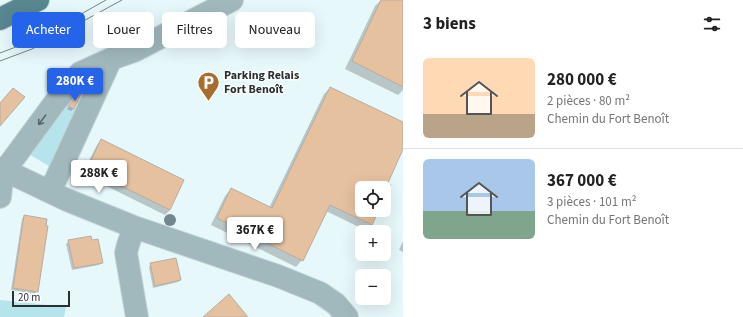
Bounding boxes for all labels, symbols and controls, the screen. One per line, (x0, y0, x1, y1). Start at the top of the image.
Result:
chip: Acheter (12, 12, 85, 48)
chip: Louer (93, 12, 154, 48)
chip: Filtres (162, 12, 227, 48)
chip: Nouveau (235, 12, 315, 48)
text: 3 biens (423, 12, 476, 36)
icon: filters (701, 13, 723, 35)
place label: Parking Relais Fort Benoît (224, 67, 299, 98)
pin: 280K € (42, 68, 108, 102)
text: 280 000 € (547, 68, 617, 92)
parking icon: Parking Relais Fort Benoît (196, 69, 222, 102)
text: 280K € (56, 72, 94, 90)
icon: home (455, 74, 503, 122)
text: 2 pièces · 80 m² (547, 92, 630, 110)
text: Chemin du Fort Benoît (547, 110, 669, 128)
one-way arrow (38, 115, 46, 126)
pin: 288K € (66, 160, 132, 194)
text: 288K € (80, 164, 118, 182)
text: 367 000 € (547, 169, 617, 193)
icon: home (455, 175, 503, 223)
map controls (355, 181, 391, 305)
button: locate (355, 181, 391, 217)
text: 3 pièces · 101 m² (547, 193, 636, 211)
text: Chemin du Fort Benoît (547, 211, 669, 229)
pin: 367K € (222, 217, 288, 251)
text: 367K € (236, 221, 274, 239)
button: + (355, 225, 391, 261)
button: − (355, 269, 391, 305)
scale bar (12, 289, 70, 308)
text: 20 m (18, 290, 40, 305)

